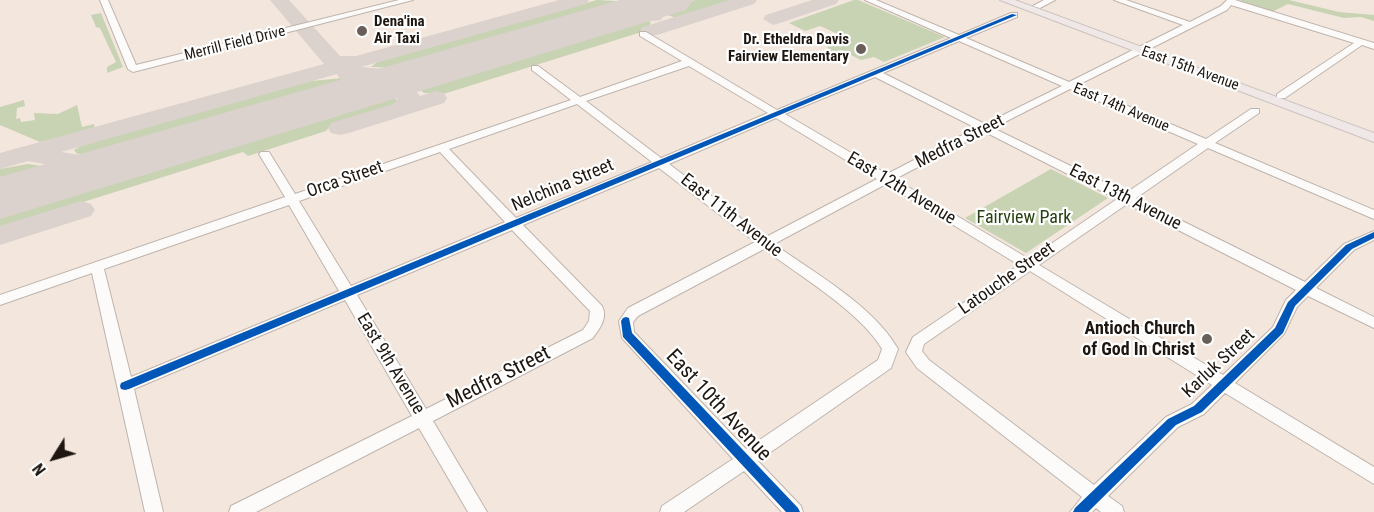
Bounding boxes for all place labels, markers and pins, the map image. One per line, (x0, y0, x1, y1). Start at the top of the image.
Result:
place label: Dena'ina Air Taxi (374, 13, 425, 48)
marker: Dena'ina Air Taxi (355, 24, 369, 38)
place label: Dr. Etheldra Davis Fairview Elementary (728, 31, 849, 66)
marker: Dr. Etheldra Davis Fairview Elementary (854, 42, 868, 56)
place label: Antioch Church of God In Christ (1082, 318, 1195, 360)
marker: Antioch Church of God In Christ (1200, 332, 1214, 346)

